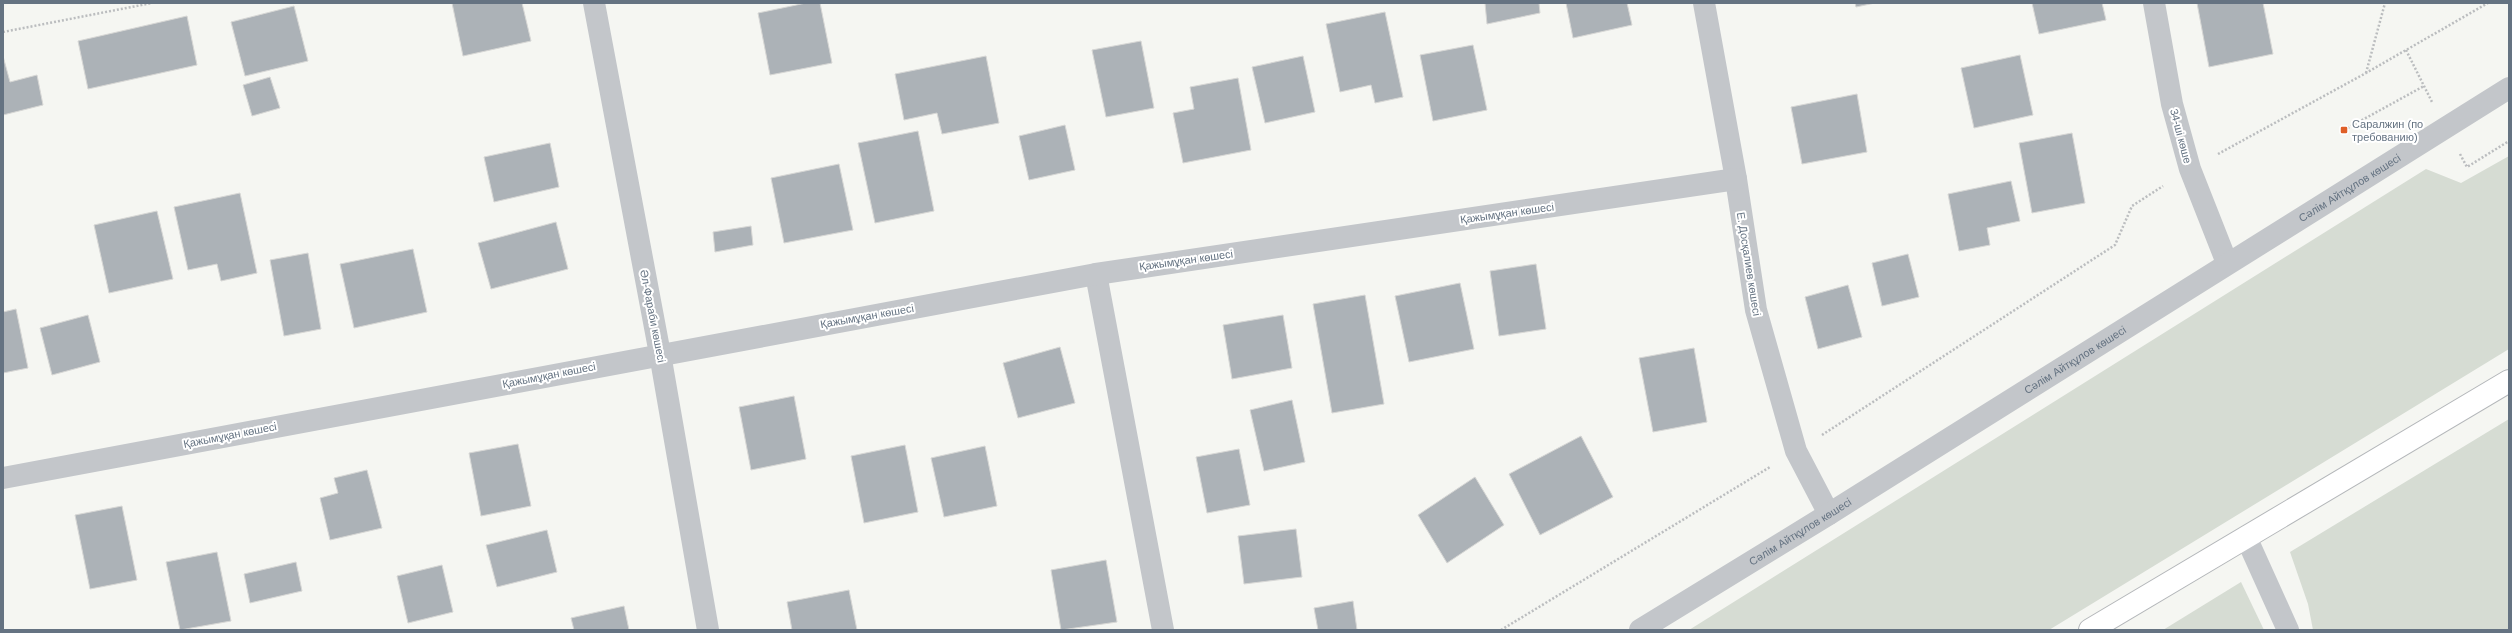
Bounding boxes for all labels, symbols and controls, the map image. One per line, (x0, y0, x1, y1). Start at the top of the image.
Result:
street label: 34-ші көше (2168, 107, 2194, 165)
place label: Саралжин (по требованию) (2352, 118, 2423, 143)
marker: Саралжин (по требованию) (2339, 125, 2349, 135)
street label: Сәлім Айтқұлов көшесі (2296, 152, 2403, 224)
street label: Қажымұқан көшесі (1459, 200, 1555, 226)
street label: Е. Досқалиев көшесі (1735, 211, 1763, 317)
street label: Қажымұқан көшесі (1138, 247, 1234, 273)
street label: Әл-Фараби көшесі (638, 269, 668, 363)
street label: Қажымұқан көшесі (819, 302, 915, 330)
street label: Сәлім Айтқұлов көшесі (2022, 324, 2128, 396)
street label: Қажымұқан көшесі (501, 360, 597, 390)
street label: Қажымұқан көшесі (182, 420, 278, 450)
street label: Сәлім Айтқұлов көшесі (1747, 496, 1854, 568)

